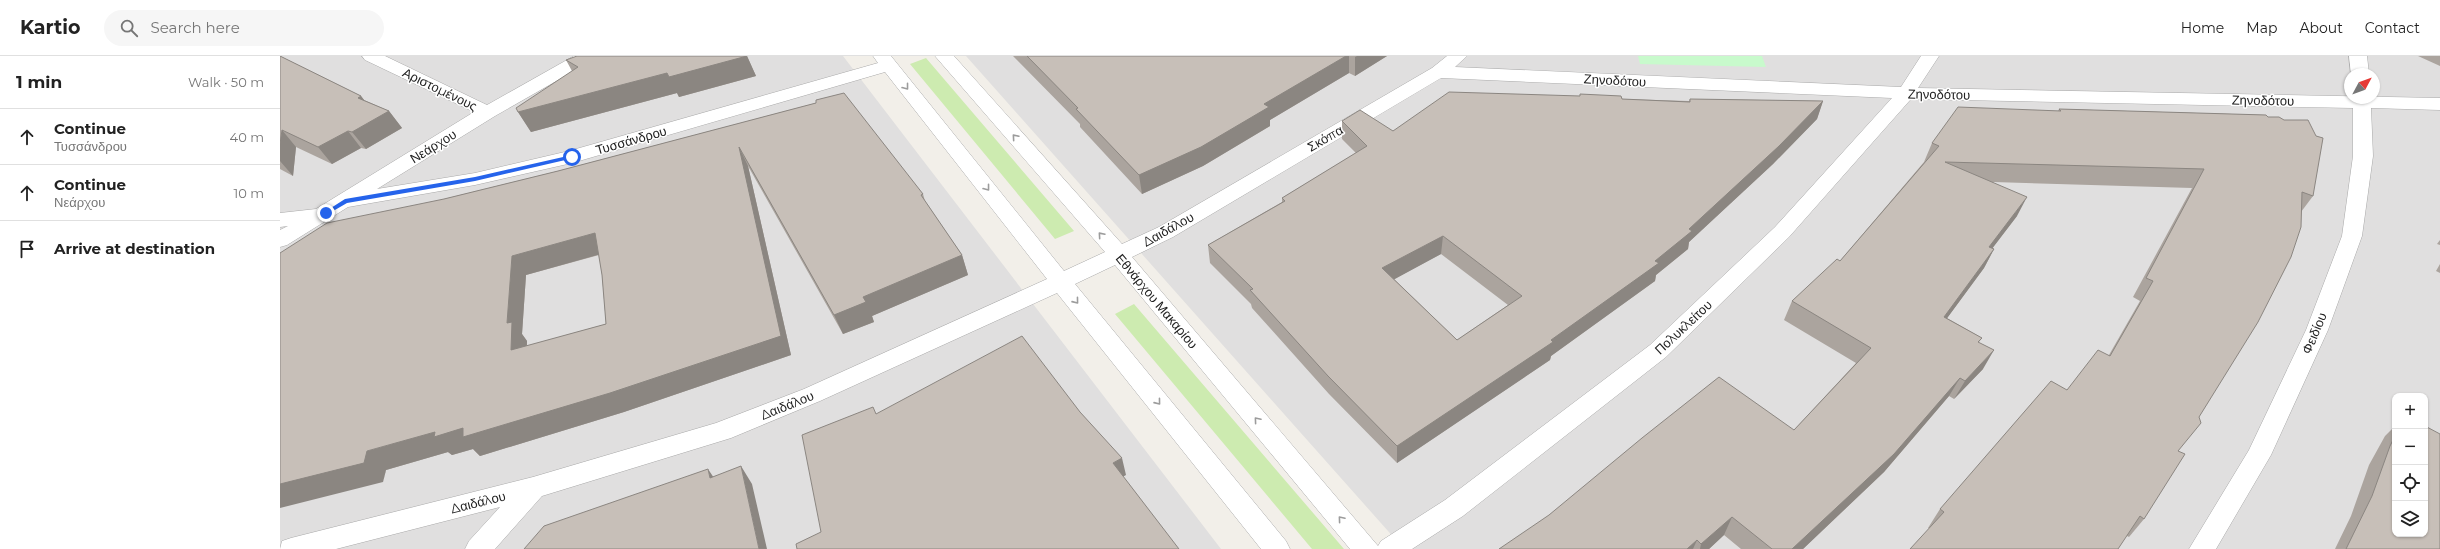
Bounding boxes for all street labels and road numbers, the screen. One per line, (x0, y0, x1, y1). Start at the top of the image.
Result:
street label: Αριστομένους (400, 64, 480, 114)
street label: Ζηνοδότου (1583, 70, 1647, 90)
street label: Ζηνοδότου (1908, 85, 1970, 103)
street label: Ζηνοδότου (2232, 91, 2294, 109)
street label: Σκόπα (1304, 121, 1346, 155)
street label: Τυσσάνδρου (594, 122, 668, 158)
street label: Νεάρχου (407, 126, 459, 166)
street label: Δαιδάλου (1140, 208, 1196, 250)
street label: Εθνάρχου Μακαρίου (1113, 250, 1201, 352)
street label: Πολυκλείτου (1651, 296, 1715, 358)
street label: Φειδίου (2298, 310, 2330, 356)
street label: Δαιδάλου (758, 387, 816, 423)
street label: Δαιδάλου (449, 487, 507, 517)

